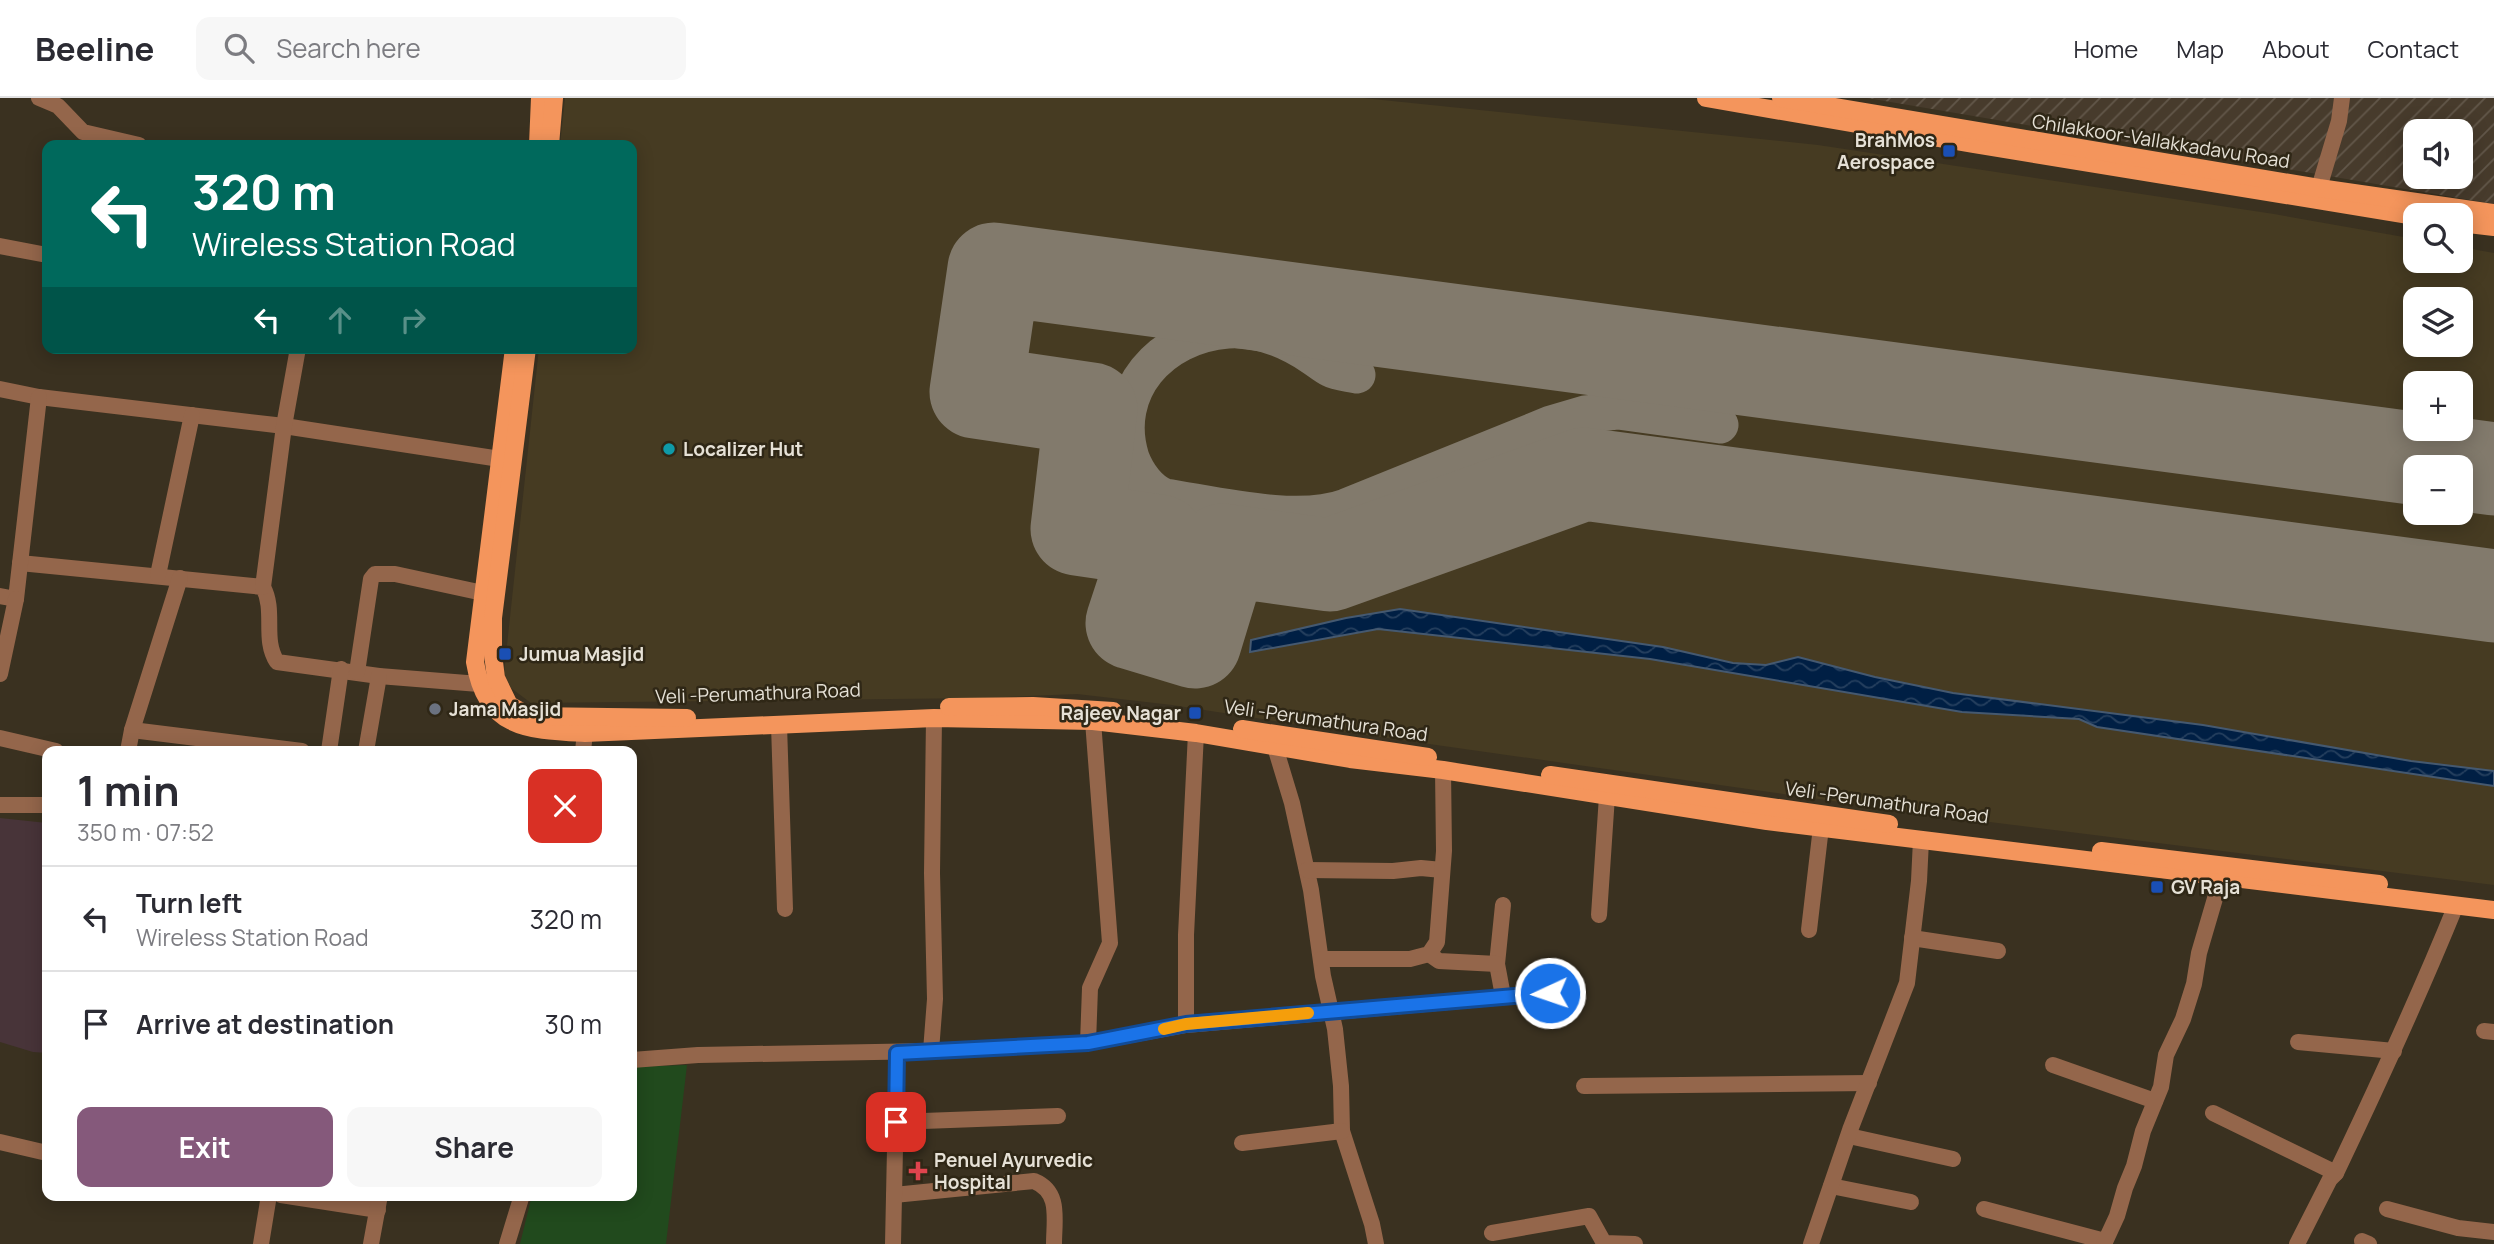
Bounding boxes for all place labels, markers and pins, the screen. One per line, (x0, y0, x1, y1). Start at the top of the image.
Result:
place label: BrahMos Aerospace (1837, 127, 1935, 175)
marker: BrahMos Aerospace (1941, 143, 1957, 159)
place label: Localizer Hut (683, 436, 803, 462)
marker: Localizer Hut (661, 441, 677, 457)
place label: Jumua Masjid (519, 641, 644, 667)
marker: Jumua Masjid (497, 646, 513, 662)
place label: Jama Masjid (449, 696, 561, 722)
place label: Rajeev Nagar (1060, 700, 1181, 726)
marker: Jama Masjid (427, 701, 443, 717)
marker: Rajeev Nagar (1187, 705, 1203, 721)
place label: GV Raja (2171, 874, 2240, 900)
marker: GV Raja (2149, 879, 2165, 895)
pin (866, 1092, 926, 1152)
place label: Penuel Ayurvedic Hospital (934, 1147, 1093, 1195)
marker: Penuel Ayurvedic Hospital (908, 1161, 928, 1181)

